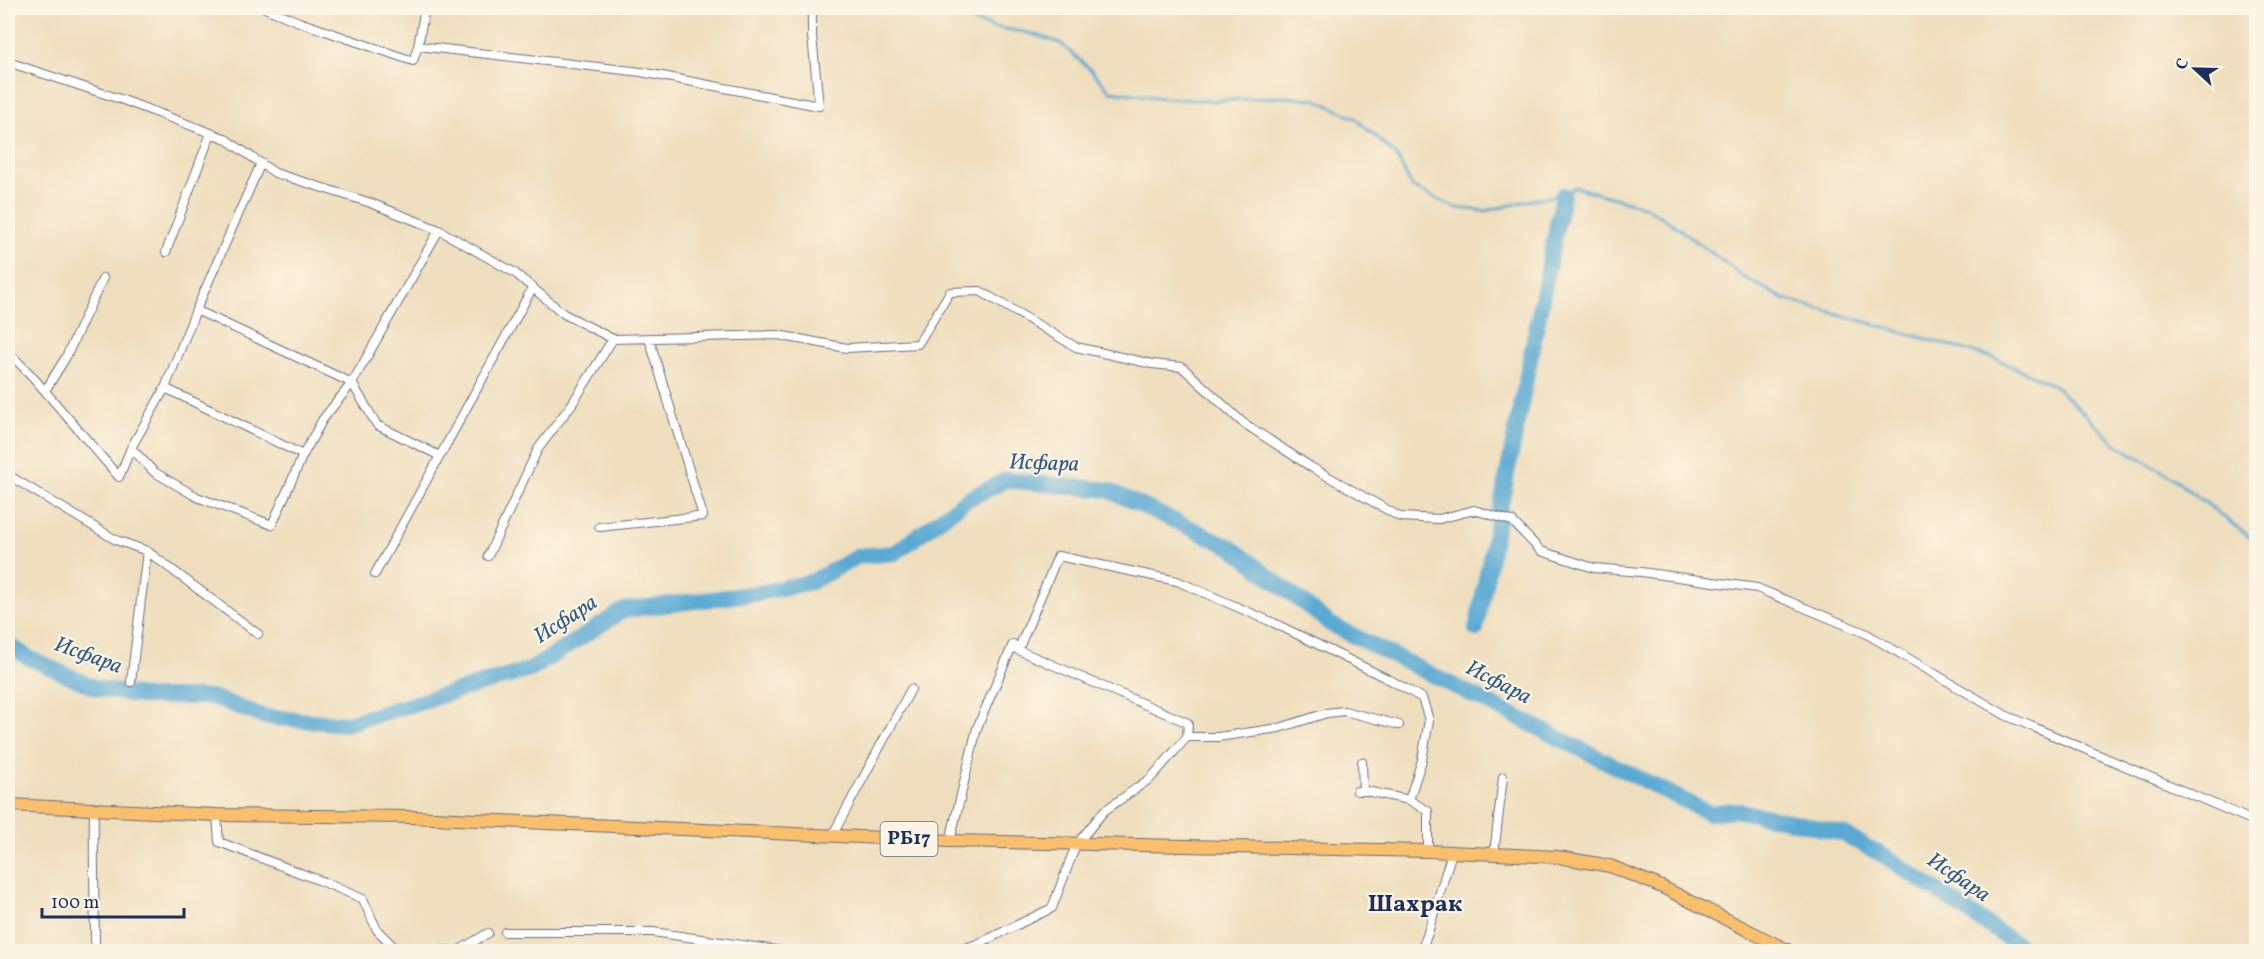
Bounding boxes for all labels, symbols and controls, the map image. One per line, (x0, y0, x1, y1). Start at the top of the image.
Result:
north arrow (2165, 39, 2225, 99)
text: С (2171, 55, 2195, 73)
water label: Исфара (1008, 447, 1080, 481)
water label: Исфара (528, 588, 604, 652)
water label: Исфара (50, 629, 126, 683)
water label: Исфара (1460, 653, 1536, 713)
road number: РБ17 (880, 822, 938, 856)
water label: Исфара (1920, 845, 1996, 911)
scale bar (42, 881, 184, 919)
district label: Шахрак (1368, 888, 1462, 922)
text: 100 m (51, 891, 100, 916)

